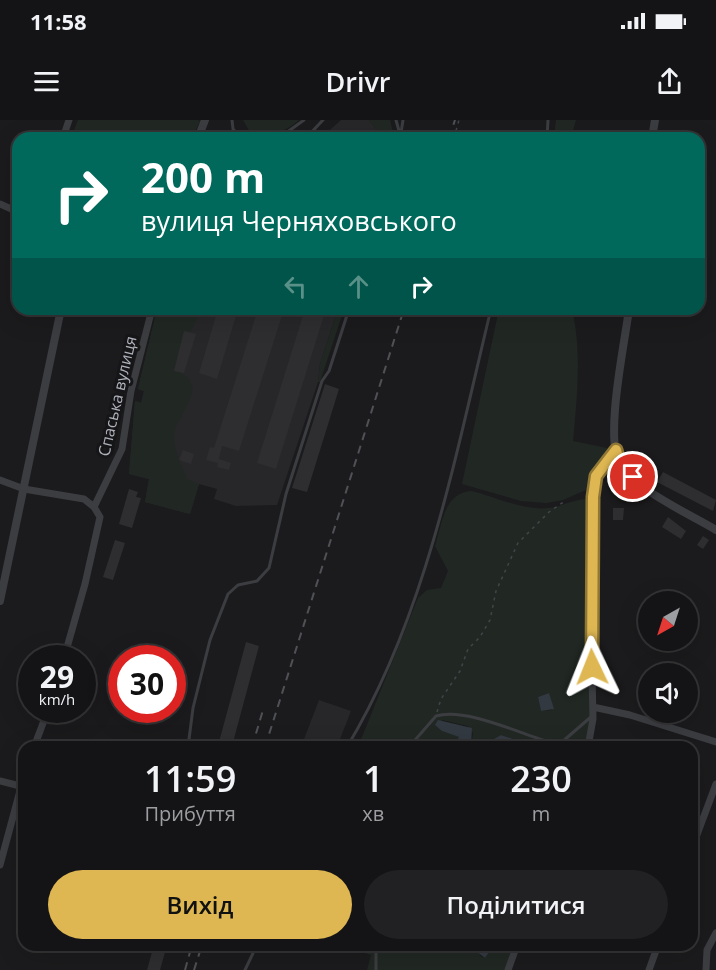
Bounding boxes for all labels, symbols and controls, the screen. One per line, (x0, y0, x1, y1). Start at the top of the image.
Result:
text: 11:58 (30, 6, 87, 36)
text: Drivr (325, 63, 391, 100)
icon: menu (30, 65, 63, 98)
icon: share (653, 65, 686, 98)
text: 200 m (141, 148, 265, 205)
icon: right (42, 156, 120, 234)
text: вулиця Черняховського (141, 202, 457, 239)
icon: left (279, 270, 312, 303)
icon: ahead (342, 270, 375, 303)
icon: right (405, 270, 438, 303)
street label: Спаська вулиця (92, 334, 142, 458)
pin (607, 451, 658, 502)
icon: arrive (616, 460, 649, 493)
north arrow (638, 591, 698, 651)
map controls (638, 591, 698, 723)
position arrow (560, 635, 624, 699)
speed limit sign: 30 (108, 645, 186, 723)
text: 29 (40, 656, 74, 697)
button: sound (638, 663, 698, 723)
text: km/h (39, 689, 75, 709)
text: 11:59 (144, 754, 236, 803)
text: 1 (363, 754, 384, 803)
text: 230 (510, 754, 572, 803)
text: Прибуття (144, 800, 236, 827)
text: хв (362, 800, 384, 827)
text: m (532, 800, 550, 827)
button: Вихід (48, 870, 352, 939)
button: Поділитися (364, 870, 668, 939)

